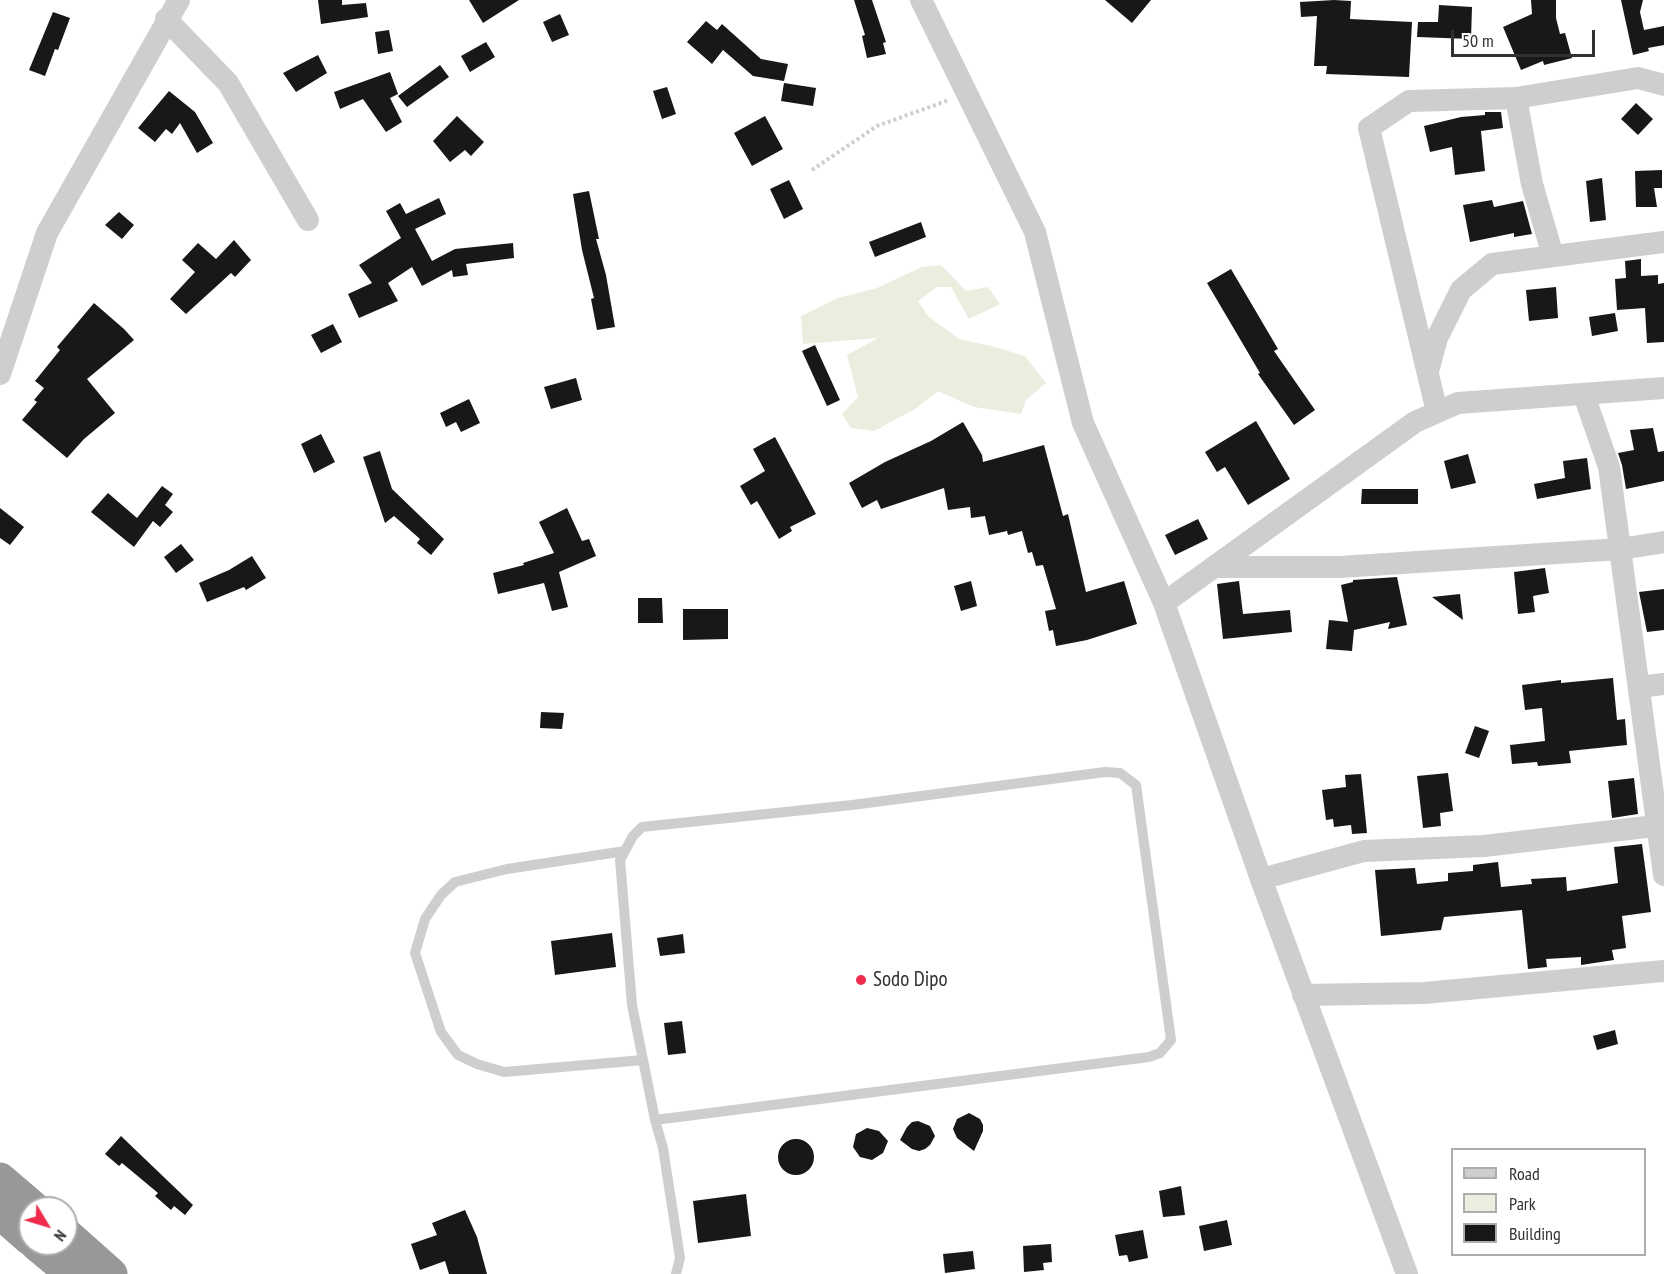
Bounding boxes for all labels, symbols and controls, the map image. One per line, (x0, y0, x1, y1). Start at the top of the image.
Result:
scale bar (1454, 18, 1598, 56)
text: 50 m (1462, 29, 1494, 52)
place label: Sodo Dipo (873, 967, 947, 993)
marker: Sodo Dipo (854, 973, 868, 987)
legend (1451, 1148, 1646, 1256)
text: Road (1509, 1162, 1540, 1185)
text: Park (1509, 1192, 1536, 1215)
north arrow (18, 1196, 78, 1256)
text: Building (1509, 1222, 1561, 1245)
text: N (50, 1226, 71, 1245)

